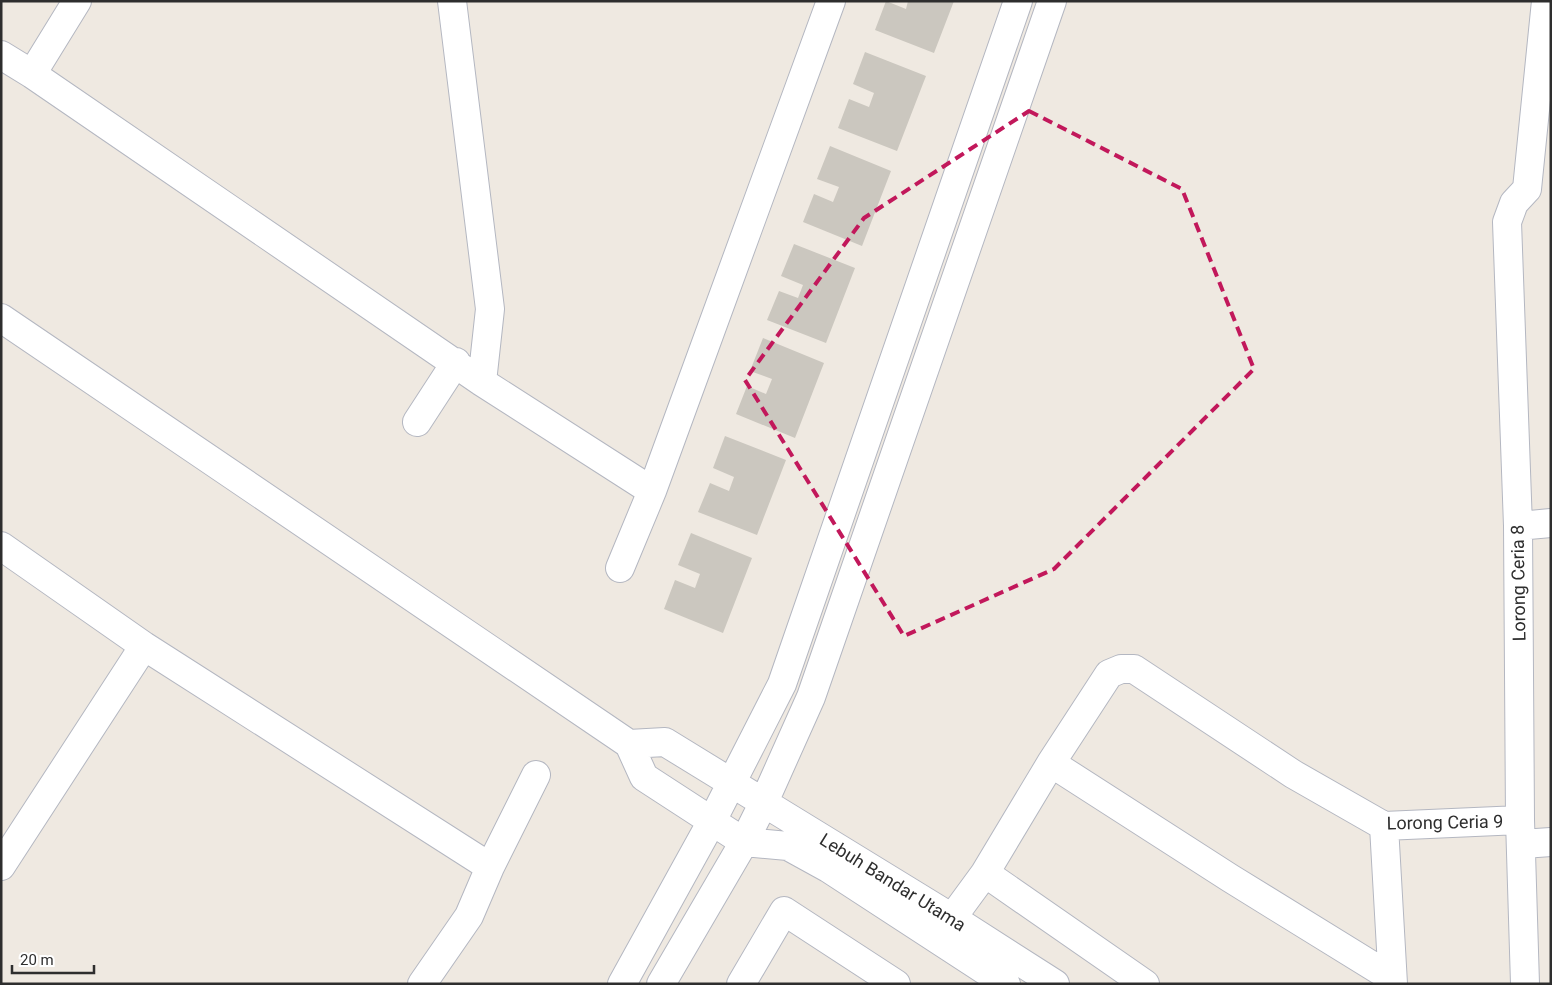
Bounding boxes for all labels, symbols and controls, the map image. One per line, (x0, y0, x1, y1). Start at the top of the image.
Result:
street label: Lorong Ceria 8 (1506, 524, 1530, 642)
street label: Lorong Ceria 9 (1386, 810, 1504, 834)
street label: Lebuh Bandar Utama (816, 829, 970, 935)
scale bar (12, 942, 95, 974)
text: 20 m (20, 951, 54, 969)

